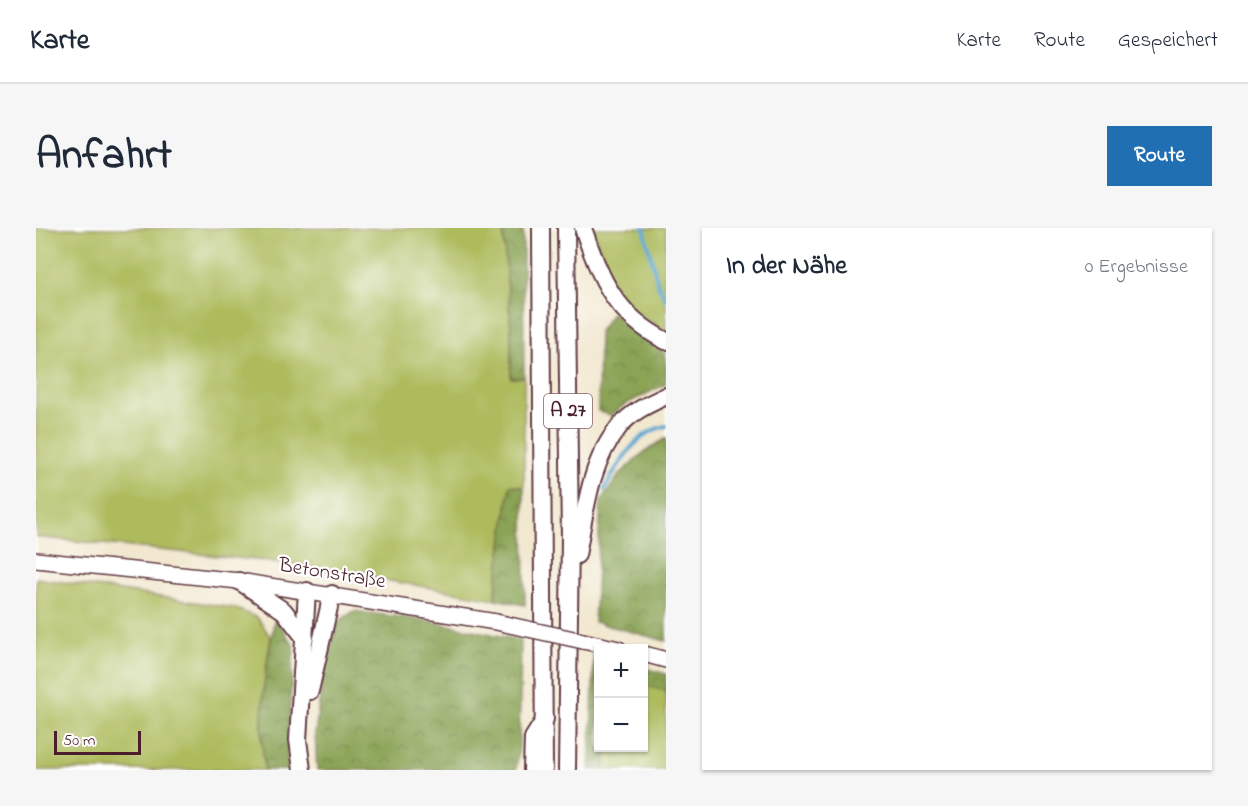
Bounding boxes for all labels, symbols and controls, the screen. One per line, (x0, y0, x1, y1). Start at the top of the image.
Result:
text: Karte (30, 21, 89, 62)
text: Karte (956, 26, 1001, 56)
text: Route (1034, 26, 1085, 56)
text: Gespeichert (1118, 26, 1218, 56)
text: Anfahrt (36, 126, 172, 187)
button: Route (1107, 126, 1212, 186)
text: In der Nähe (726, 248, 847, 286)
text: 0 Ergebnisse (1085, 253, 1188, 282)
road number: A 27 (544, 394, 592, 428)
street label: Betonstraße (275, 551, 388, 597)
map controls (594, 644, 648, 752)
button: + (594, 644, 648, 698)
button: − (594, 698, 648, 752)
scale bar (54, 728, 141, 756)
text: 50 m (63, 729, 95, 753)

